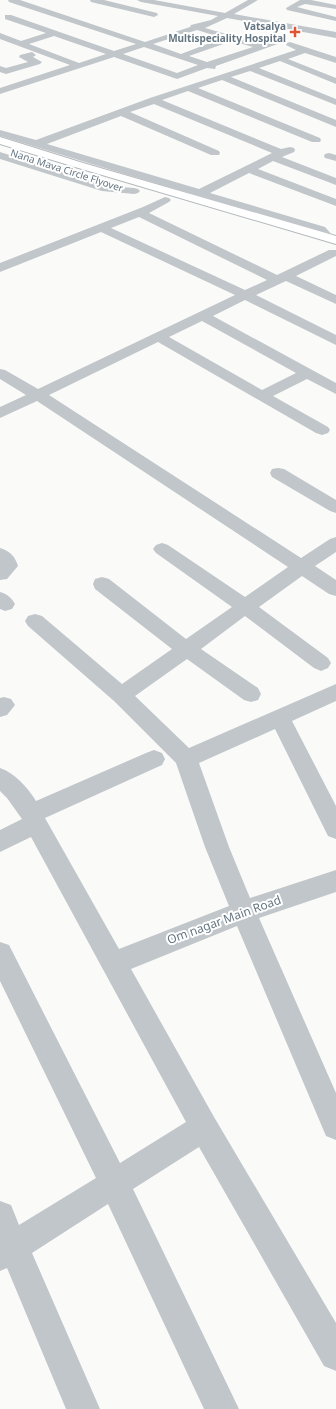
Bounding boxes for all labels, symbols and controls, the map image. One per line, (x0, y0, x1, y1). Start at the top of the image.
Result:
place label: Vatsalya Multispeciality Hospital (168, 19, 286, 45)
marker: Vatsalya Multispeciality Hospital (289, 26, 301, 38)
street label: Nana Mava Circle Flyover (9, 145, 125, 195)
street label: Om nagar Main Road (164, 891, 283, 948)

